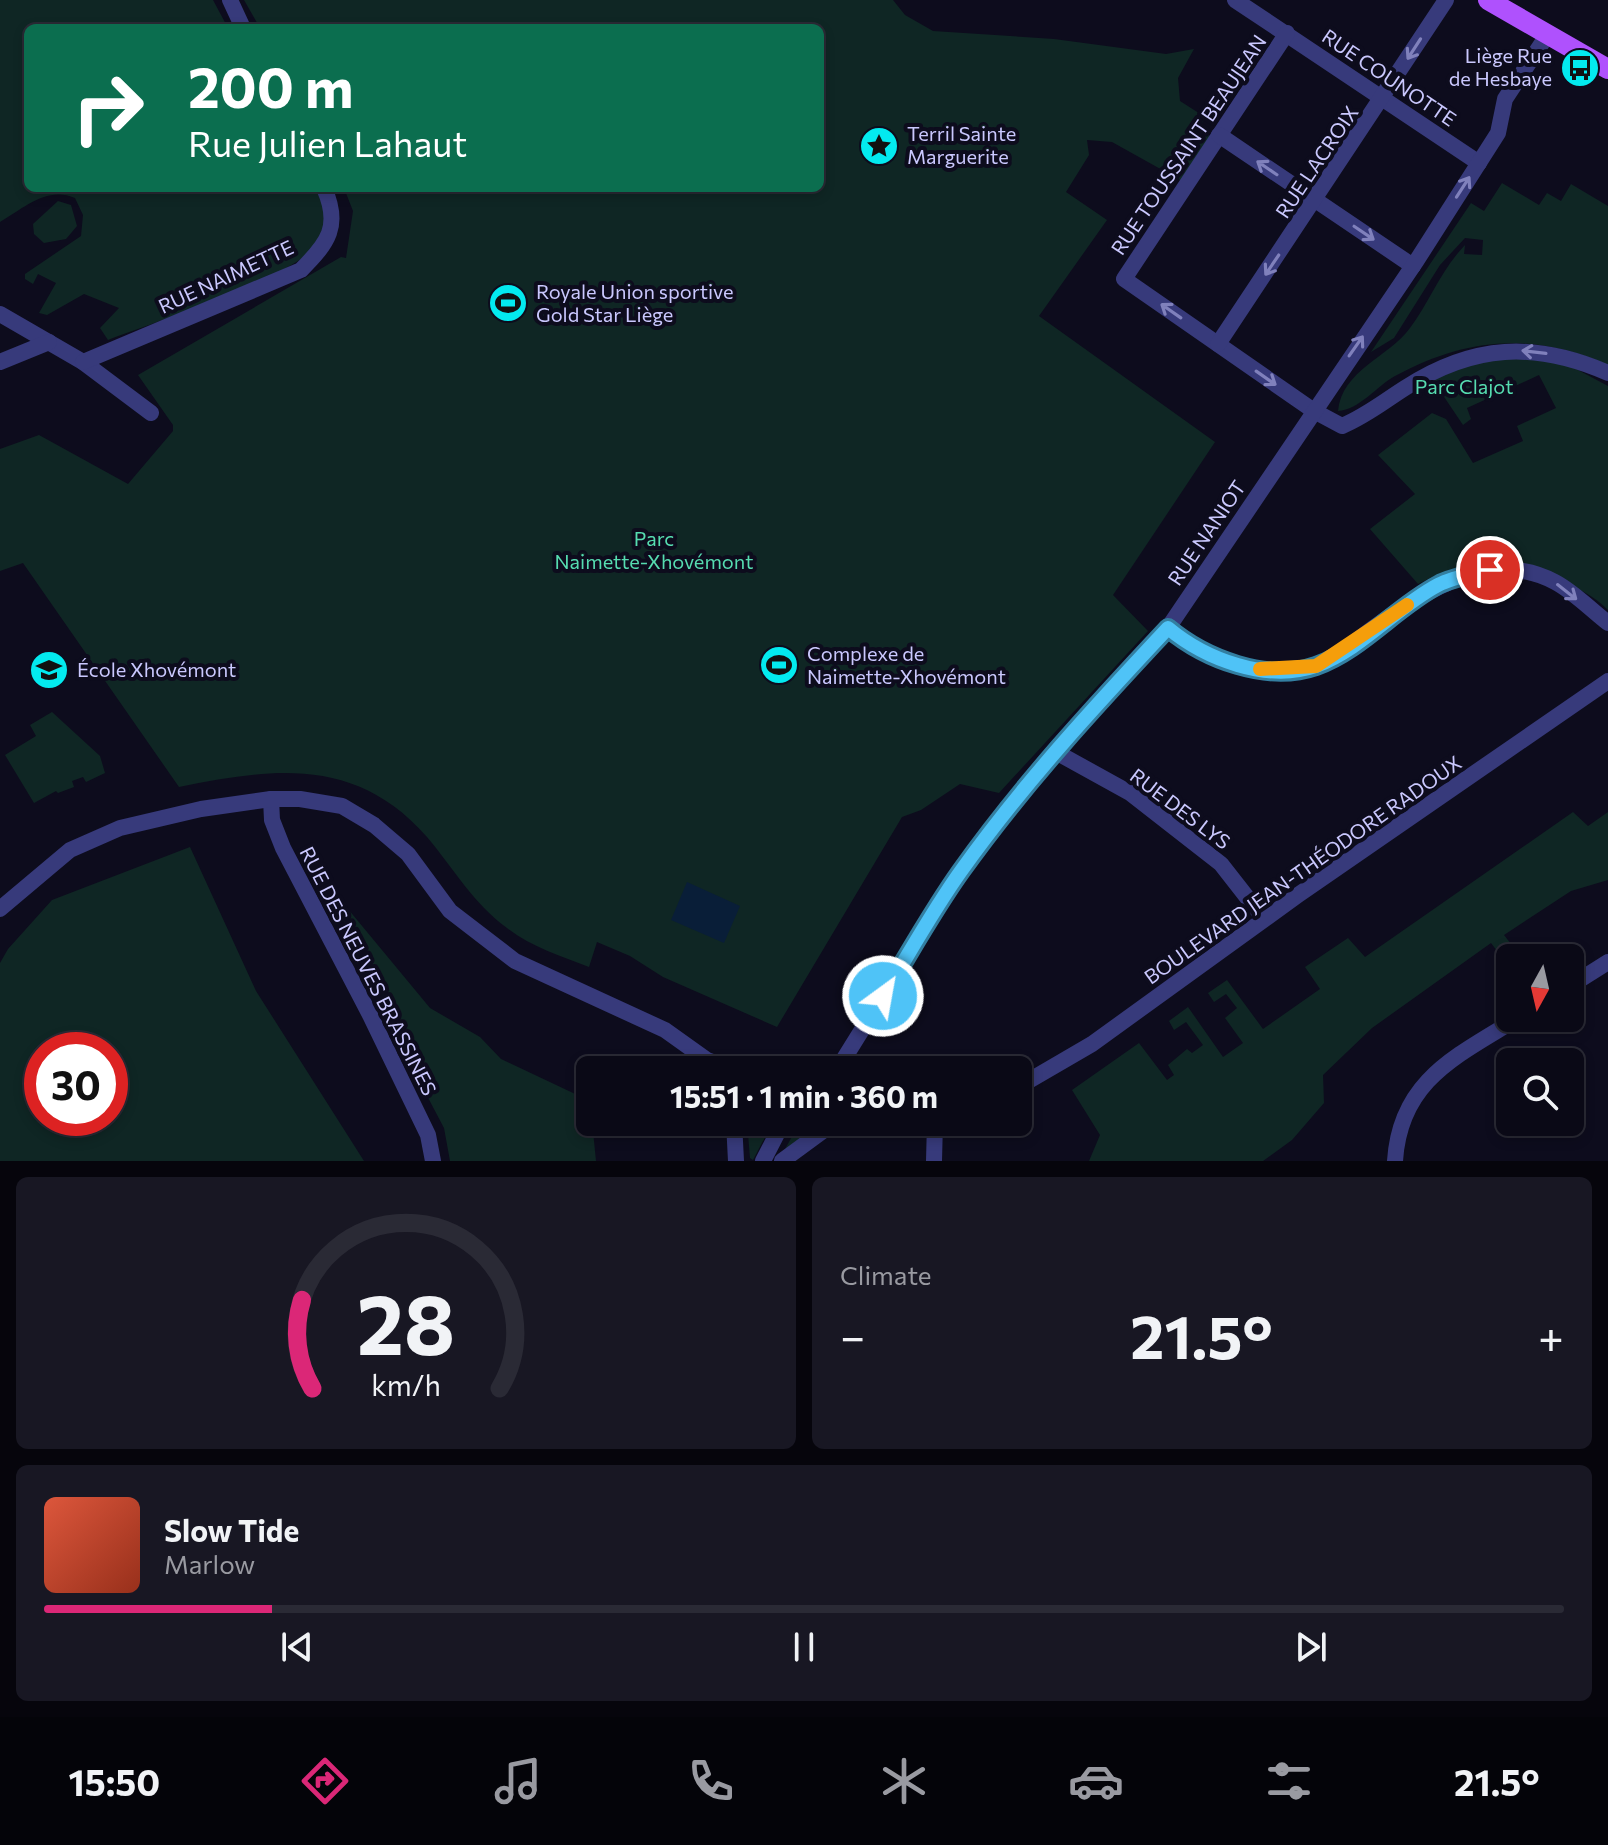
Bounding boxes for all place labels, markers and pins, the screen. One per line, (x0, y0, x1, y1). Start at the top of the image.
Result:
place label: Liège Rue de Hesbaye (1449, 43, 1552, 90)
bus stop icon: Liège Rue de Hesbaye (1559, 47, 1601, 89)
place label: Terril Sainte Marguerite (907, 121, 1016, 168)
place icon: Terril Sainte Marguerite (858, 125, 900, 167)
place label: Royale Union sportive Gold Star Liège (536, 279, 734, 326)
sports icon: Royale Union sportive Gold Star Liège (487, 282, 529, 324)
pin (1456, 536, 1524, 604)
place label: Complexe de Naimette-Xhovémont (807, 641, 1006, 688)
sports icon: Complexe de Naimette-Xhovémont (758, 644, 800, 686)
school or university icon: École Xhovémont (28, 649, 70, 691)
place label: École Xhovémont (77, 657, 236, 681)

